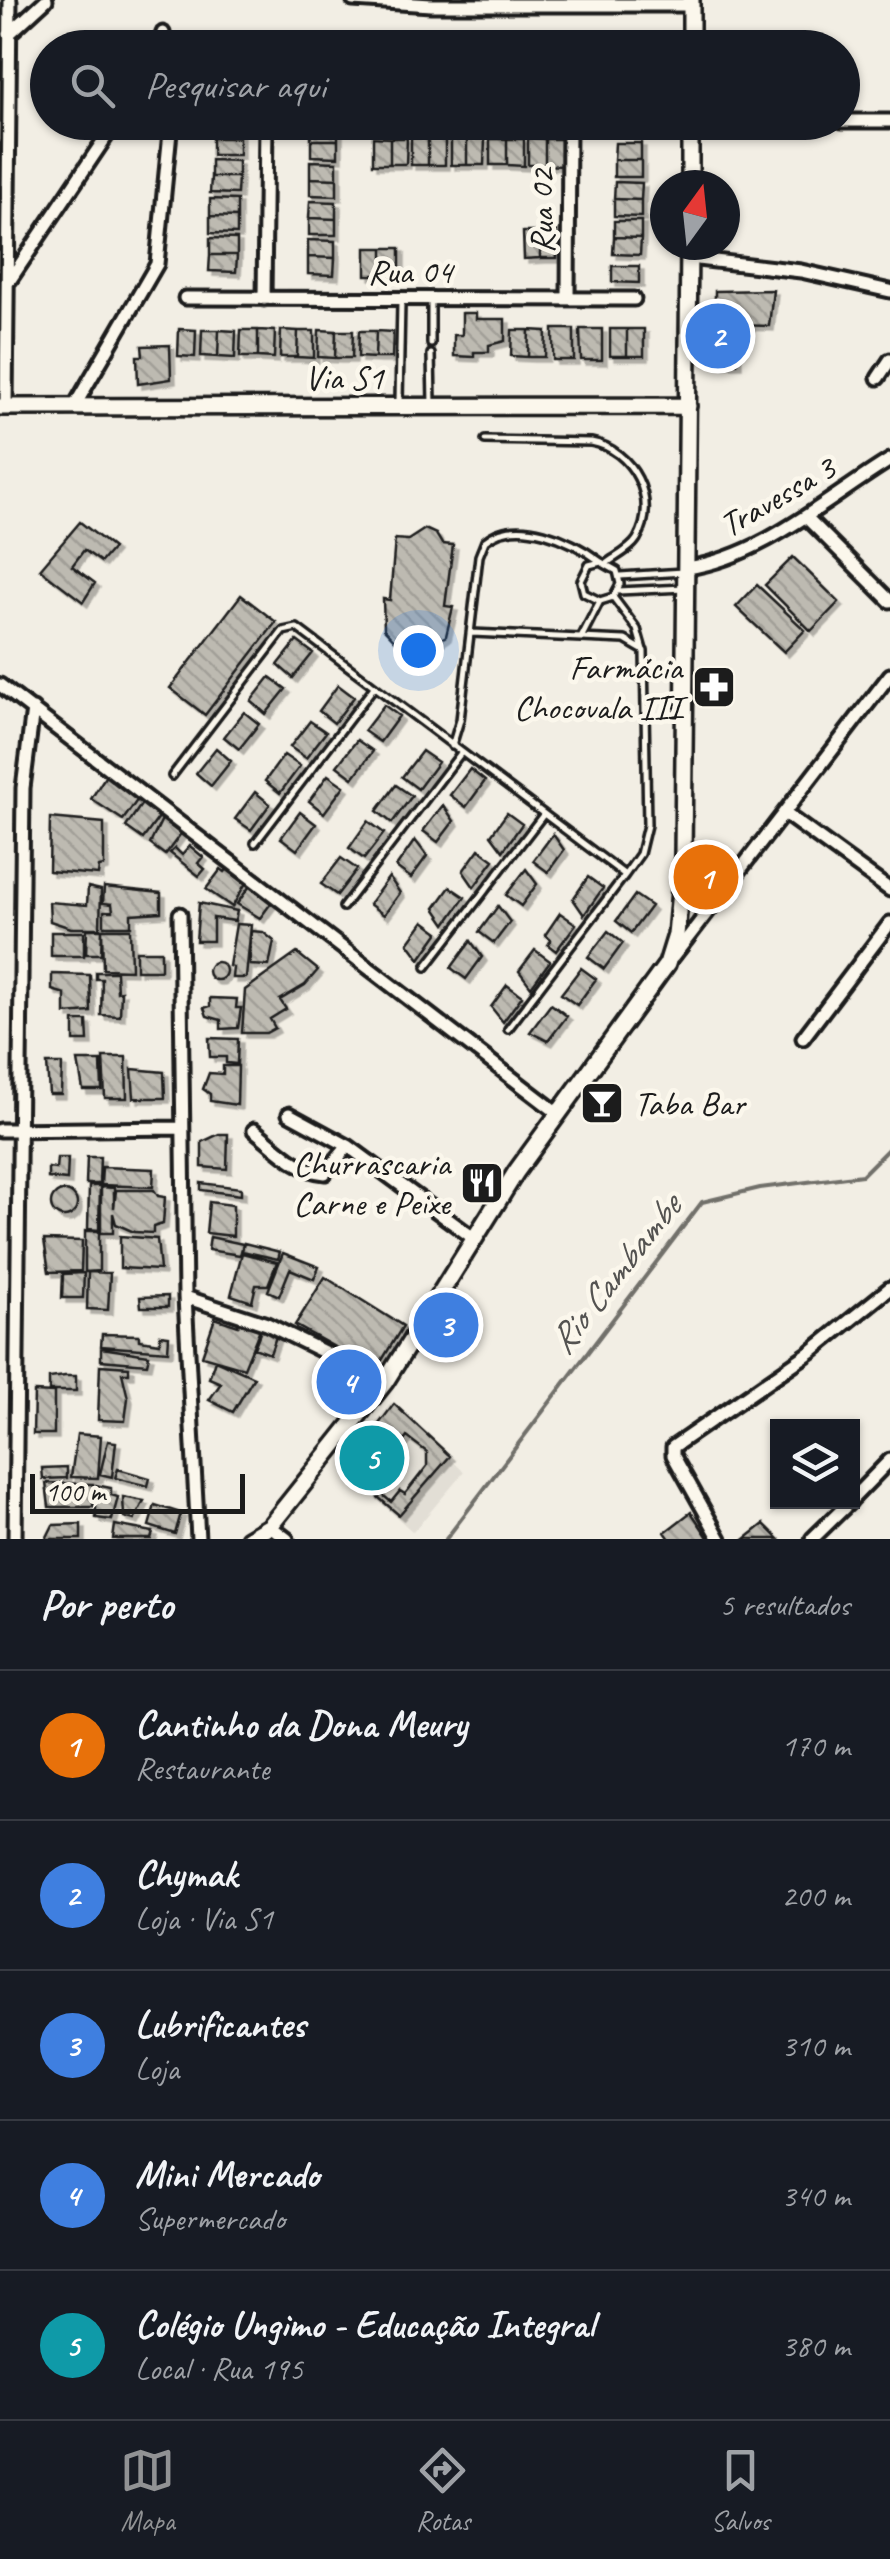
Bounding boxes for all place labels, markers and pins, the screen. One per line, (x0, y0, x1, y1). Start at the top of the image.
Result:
pin: 2 (686, 298, 750, 374)
place label: Farmácia Chocovala III (514, 645, 689, 730)
pharmacy icon: Farmácia Chocovala III (691, 664, 737, 710)
pin: 1 (674, 840, 738, 914)
bar icon: Taba Bar (579, 1080, 625, 1126)
place label: Taba Bar (634, 1081, 747, 1126)
place label: Churrascaria Carne e Peixe (293, 1141, 453, 1226)
restaurant icon: Churrascaria Carne e Peixe (459, 1160, 505, 1206)
pin: 3 (414, 1288, 478, 1362)
pin: 4 (316, 1344, 382, 1420)
pin: 5 (340, 1420, 404, 1496)

